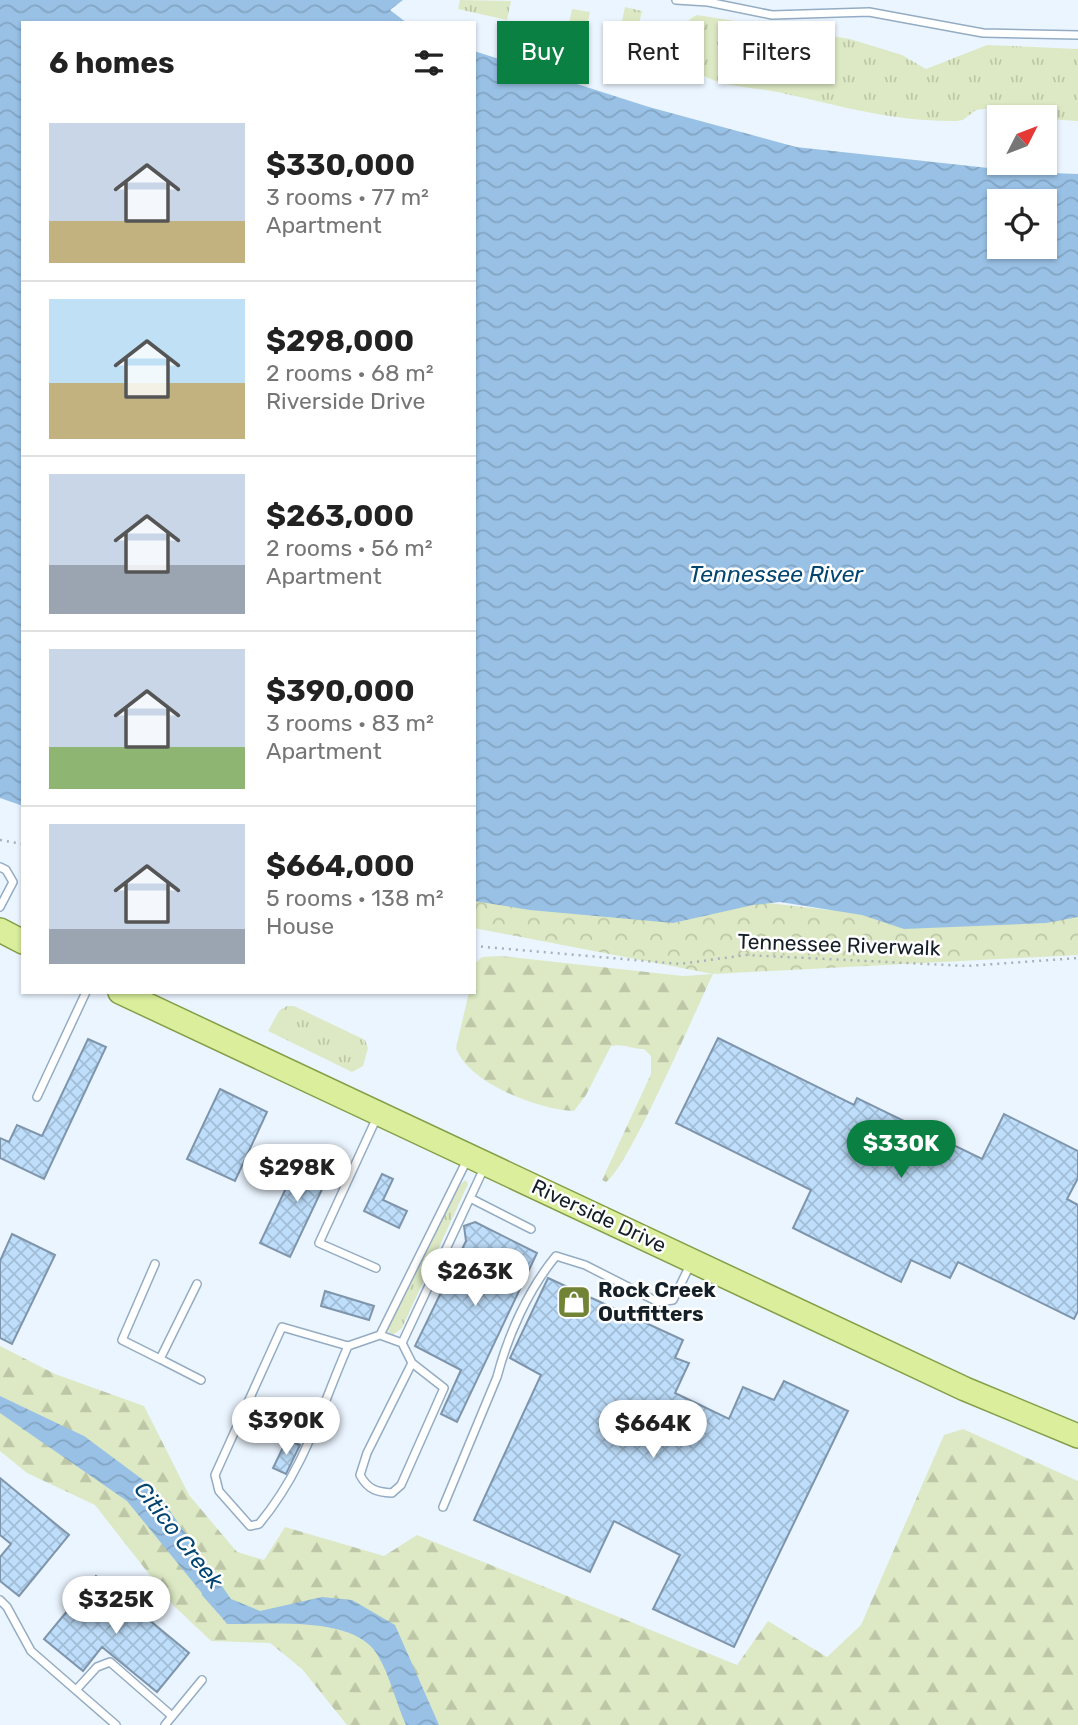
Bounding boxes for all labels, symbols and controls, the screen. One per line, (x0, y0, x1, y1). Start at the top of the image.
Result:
chip: Buy (497, 21, 589, 84)
chip: Rent (603, 21, 704, 84)
chip: Filters (718, 21, 835, 84)
icon: filters (410, 44, 448, 82)
text: 6 homes (49, 45, 175, 81)
north arrow (987, 105, 1057, 175)
map controls (987, 105, 1057, 259)
text: $330,000 (266, 147, 415, 183)
icon: home (105, 151, 189, 235)
text: 3 rooms · 77 m² (266, 183, 429, 211)
button: locate (987, 189, 1057, 259)
text: Apartment (266, 211, 382, 239)
text: $298,000 (266, 323, 414, 359)
icon: home (105, 327, 189, 411)
text: 2 rooms · 68 m² (266, 359, 434, 387)
text: Riverside Drive (266, 387, 425, 415)
text: $263,000 (266, 498, 414, 534)
icon: home (105, 502, 189, 586)
text: 2 rooms · 56 m² (266, 534, 433, 562)
water label: Tennessee River (689, 560, 864, 588)
text: Apartment (266, 562, 382, 590)
text: $390,000 (266, 673, 415, 709)
icon: home (105, 677, 189, 761)
text: 3 rooms · 83 m² (266, 709, 434, 737)
text: Apartment (266, 737, 382, 765)
text: $664,000 (266, 848, 415, 884)
icon: home (105, 852, 189, 936)
text: 5 rooms · 138 m² (266, 884, 443, 912)
text: House (266, 912, 334, 940)
street label: Tennessee Riverwalk (737, 928, 941, 961)
pin: $330K (852, 1120, 950, 1180)
text: $330K (863, 1129, 939, 1157)
pin: $298K (248, 1144, 346, 1204)
text: $298K (259, 1153, 335, 1181)
street label: Riverside Drive (528, 1173, 670, 1258)
pin: $263K (426, 1248, 524, 1308)
text: $263K (437, 1257, 513, 1285)
place label: Rock Creek Outfitters (598, 1277, 716, 1326)
shop icon: Rock Creek Outfitters (555, 1283, 593, 1321)
pin: $390K (237, 1398, 335, 1457)
pin: $664K (604, 1400, 702, 1460)
text: $390K (248, 1406, 324, 1434)
text: $664K (615, 1409, 691, 1437)
water label: Citico Creek (128, 1476, 230, 1595)
pin: $325K (67, 1576, 165, 1636)
text: $325K (78, 1585, 154, 1613)

